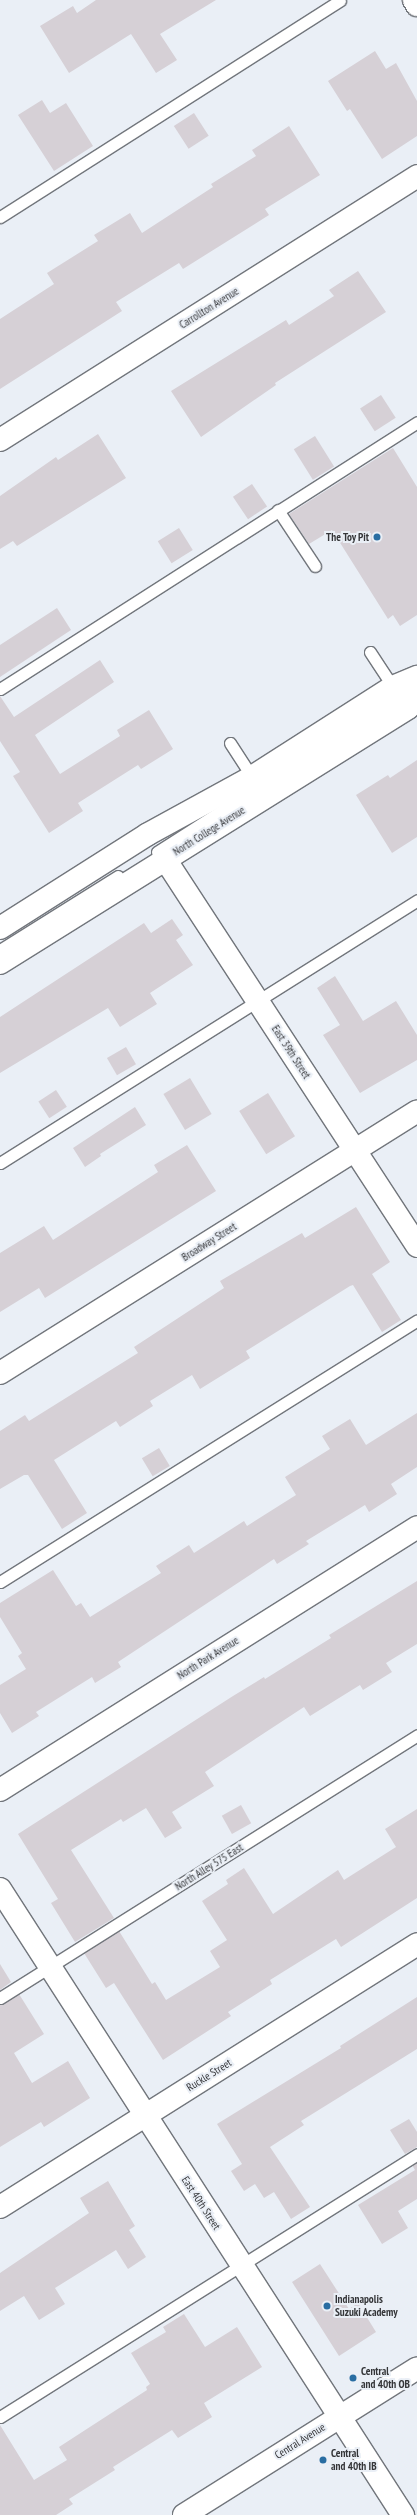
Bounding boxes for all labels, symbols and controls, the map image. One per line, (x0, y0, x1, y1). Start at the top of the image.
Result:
street label: Carrollton Avenue (177, 284, 241, 332)
place label: The Toy Pit (325, 530, 369, 544)
marker: The Toy Pit (372, 532, 382, 542)
street label: North College Avenue (170, 804, 248, 858)
street label: East 39th Street (269, 1023, 313, 1081)
street label: Broadway Street (179, 1220, 239, 1264)
street label: North Park Avenue (175, 1634, 241, 1682)
street label: North Alley 575 East (172, 1841, 246, 1893)
street label: Ruckle Street (184, 2056, 234, 2094)
street label: East 40th Street (179, 2174, 223, 2232)
place label: Indianapolis Suzuki Academy (335, 2293, 398, 2319)
marker: Indianapolis Suzuki Academy (322, 2301, 332, 2311)
place label: Central and 40th OB (361, 2365, 410, 2391)
marker: Central and 40th OB (348, 2373, 358, 2383)
street label: Central Avenue (272, 2420, 328, 2462)
place label: Central and 40th IB (331, 2447, 377, 2473)
marker: Central and 40th IB (318, 2455, 328, 2465)

